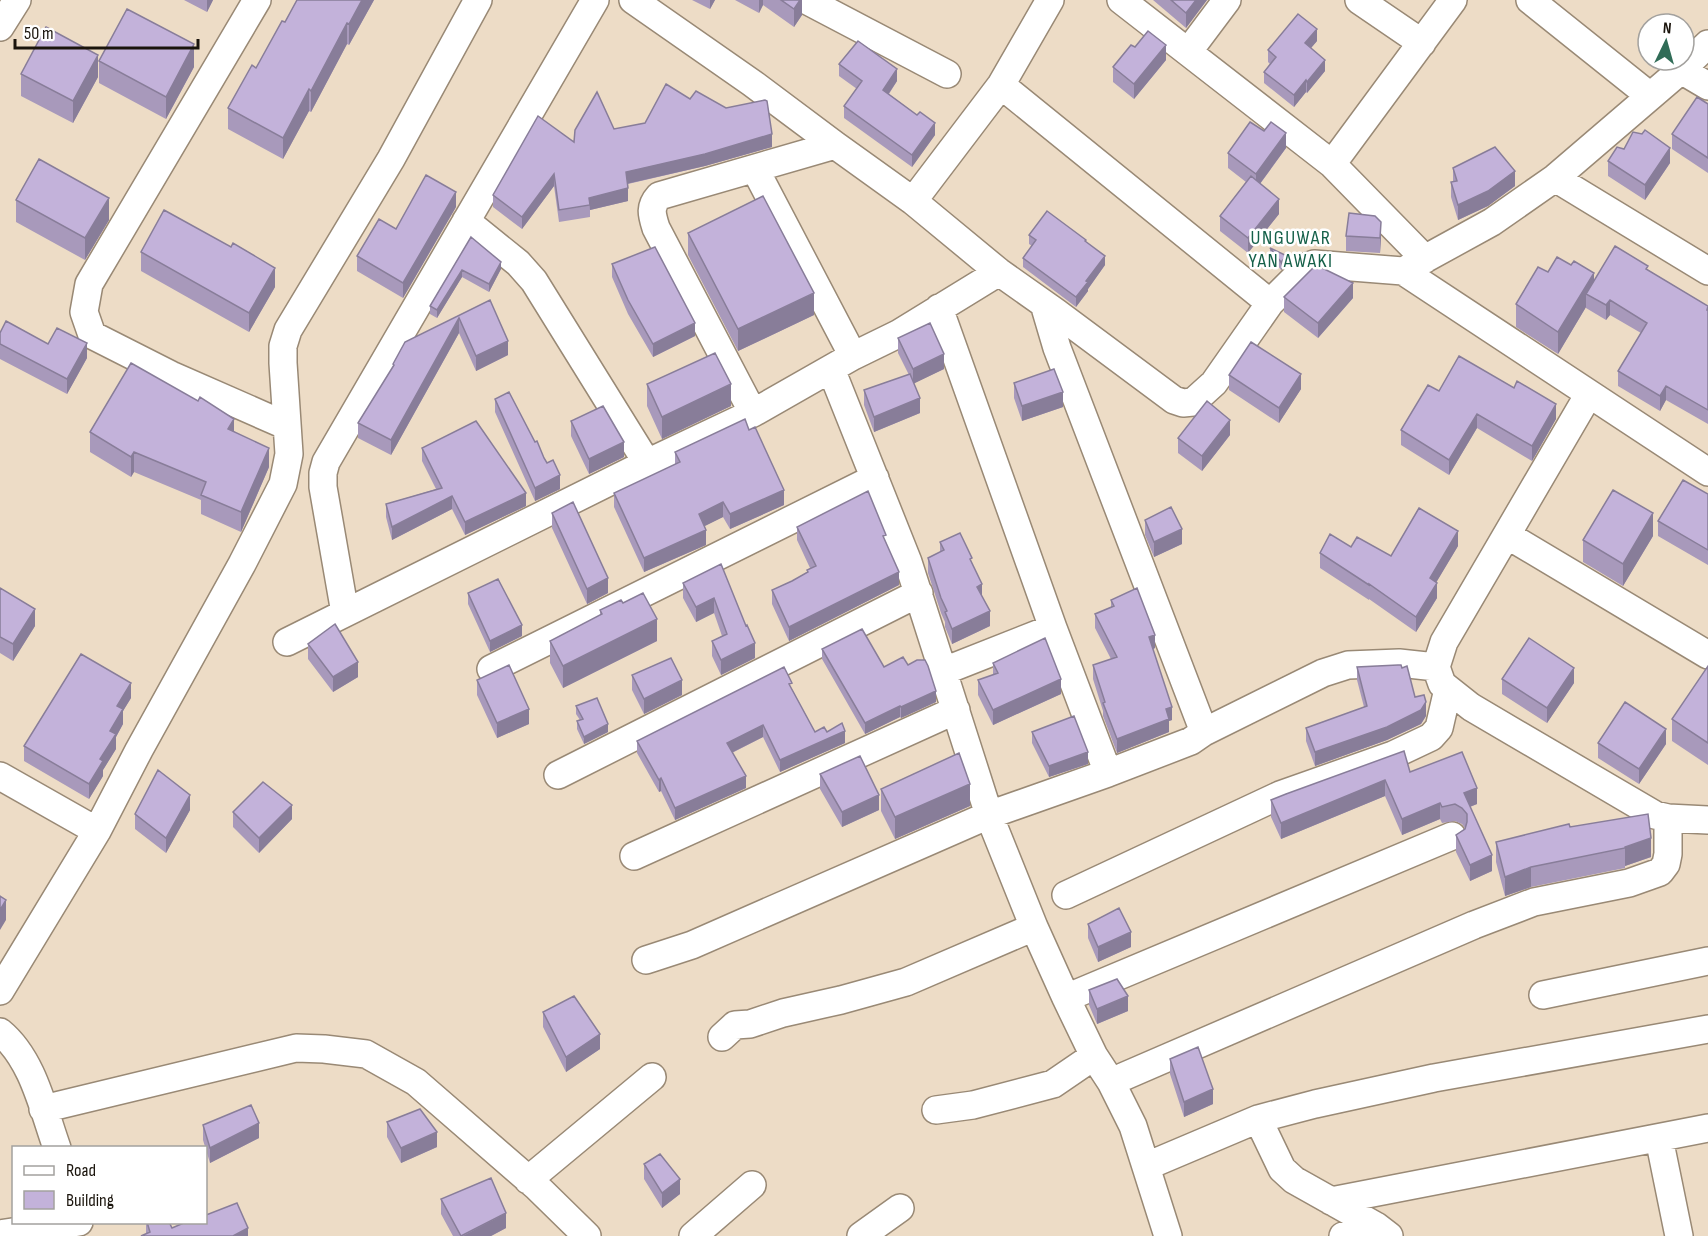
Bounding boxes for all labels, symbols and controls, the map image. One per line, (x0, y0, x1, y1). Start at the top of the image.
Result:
scale bar (15, 12, 198, 50)
north arrow (1636, 12, 1696, 72)
text: N (1662, 19, 1672, 38)
text: 50 m (24, 23, 54, 44)
district label: UNGUWAR YAN AWAKI (1248, 226, 1334, 273)
legend (12, 1146, 207, 1224)
text: Road (66, 1160, 96, 1181)
text: Building (66, 1190, 114, 1211)

